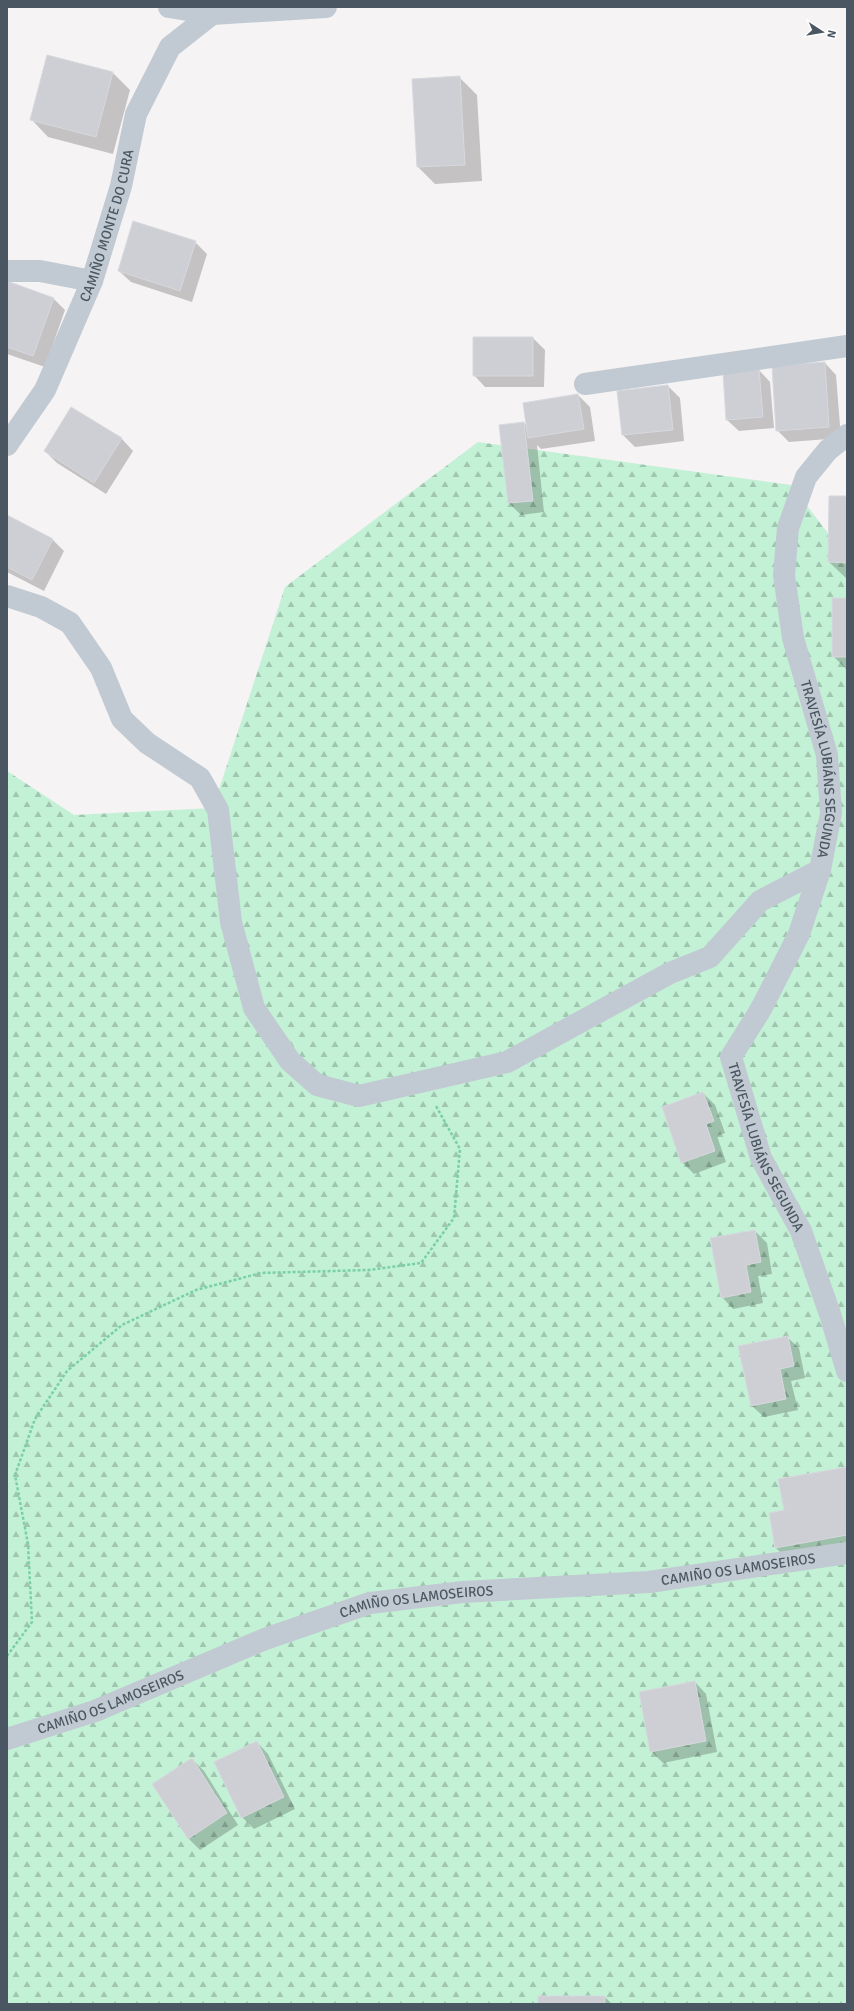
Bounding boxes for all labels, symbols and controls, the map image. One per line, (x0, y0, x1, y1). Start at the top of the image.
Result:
north arrow (802, 12, 842, 52)
text: N (824, 29, 838, 39)
street label: CAMIÑO MONTE DO CURA (76, 147, 138, 305)
street label: TRAVESÍA LUBIÁNS SEGUNDA (797, 678, 839, 860)
street label: TRAVESÍA LUBIÁNS SEGUNDA (724, 1061, 808, 1235)
street label: CAMIÑO OS LAMOSEIROS (660, 1550, 817, 1589)
street label: CAMIÑO OS LAMOSEIROS (337, 1582, 494, 1622)
street label: CAMIÑO OS LAMOSEIROS (35, 1666, 187, 1738)

